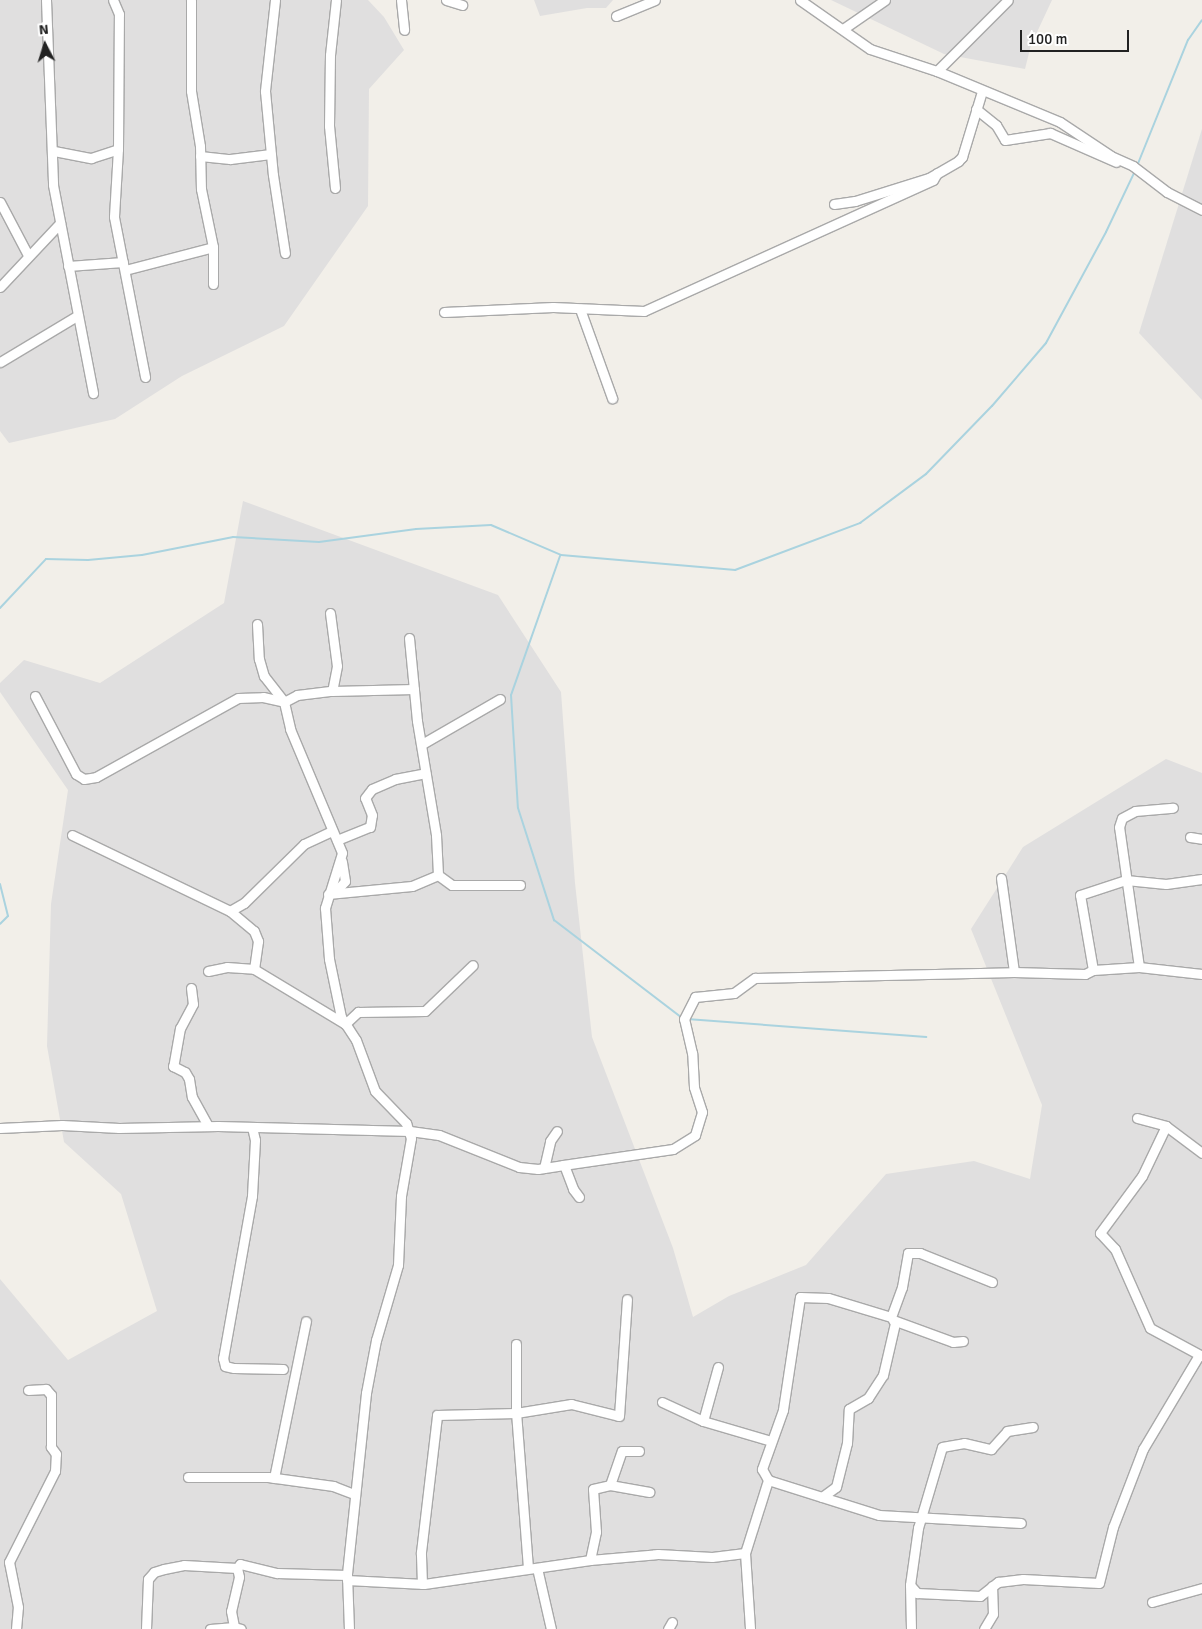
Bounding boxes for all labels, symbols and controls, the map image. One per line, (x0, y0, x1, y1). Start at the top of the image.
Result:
north arrow (20, 20, 70, 70)
scale bar (1022, 20, 1131, 52)
text: N (38, 21, 49, 38)
text: 100 m (1028, 30, 1068, 48)

